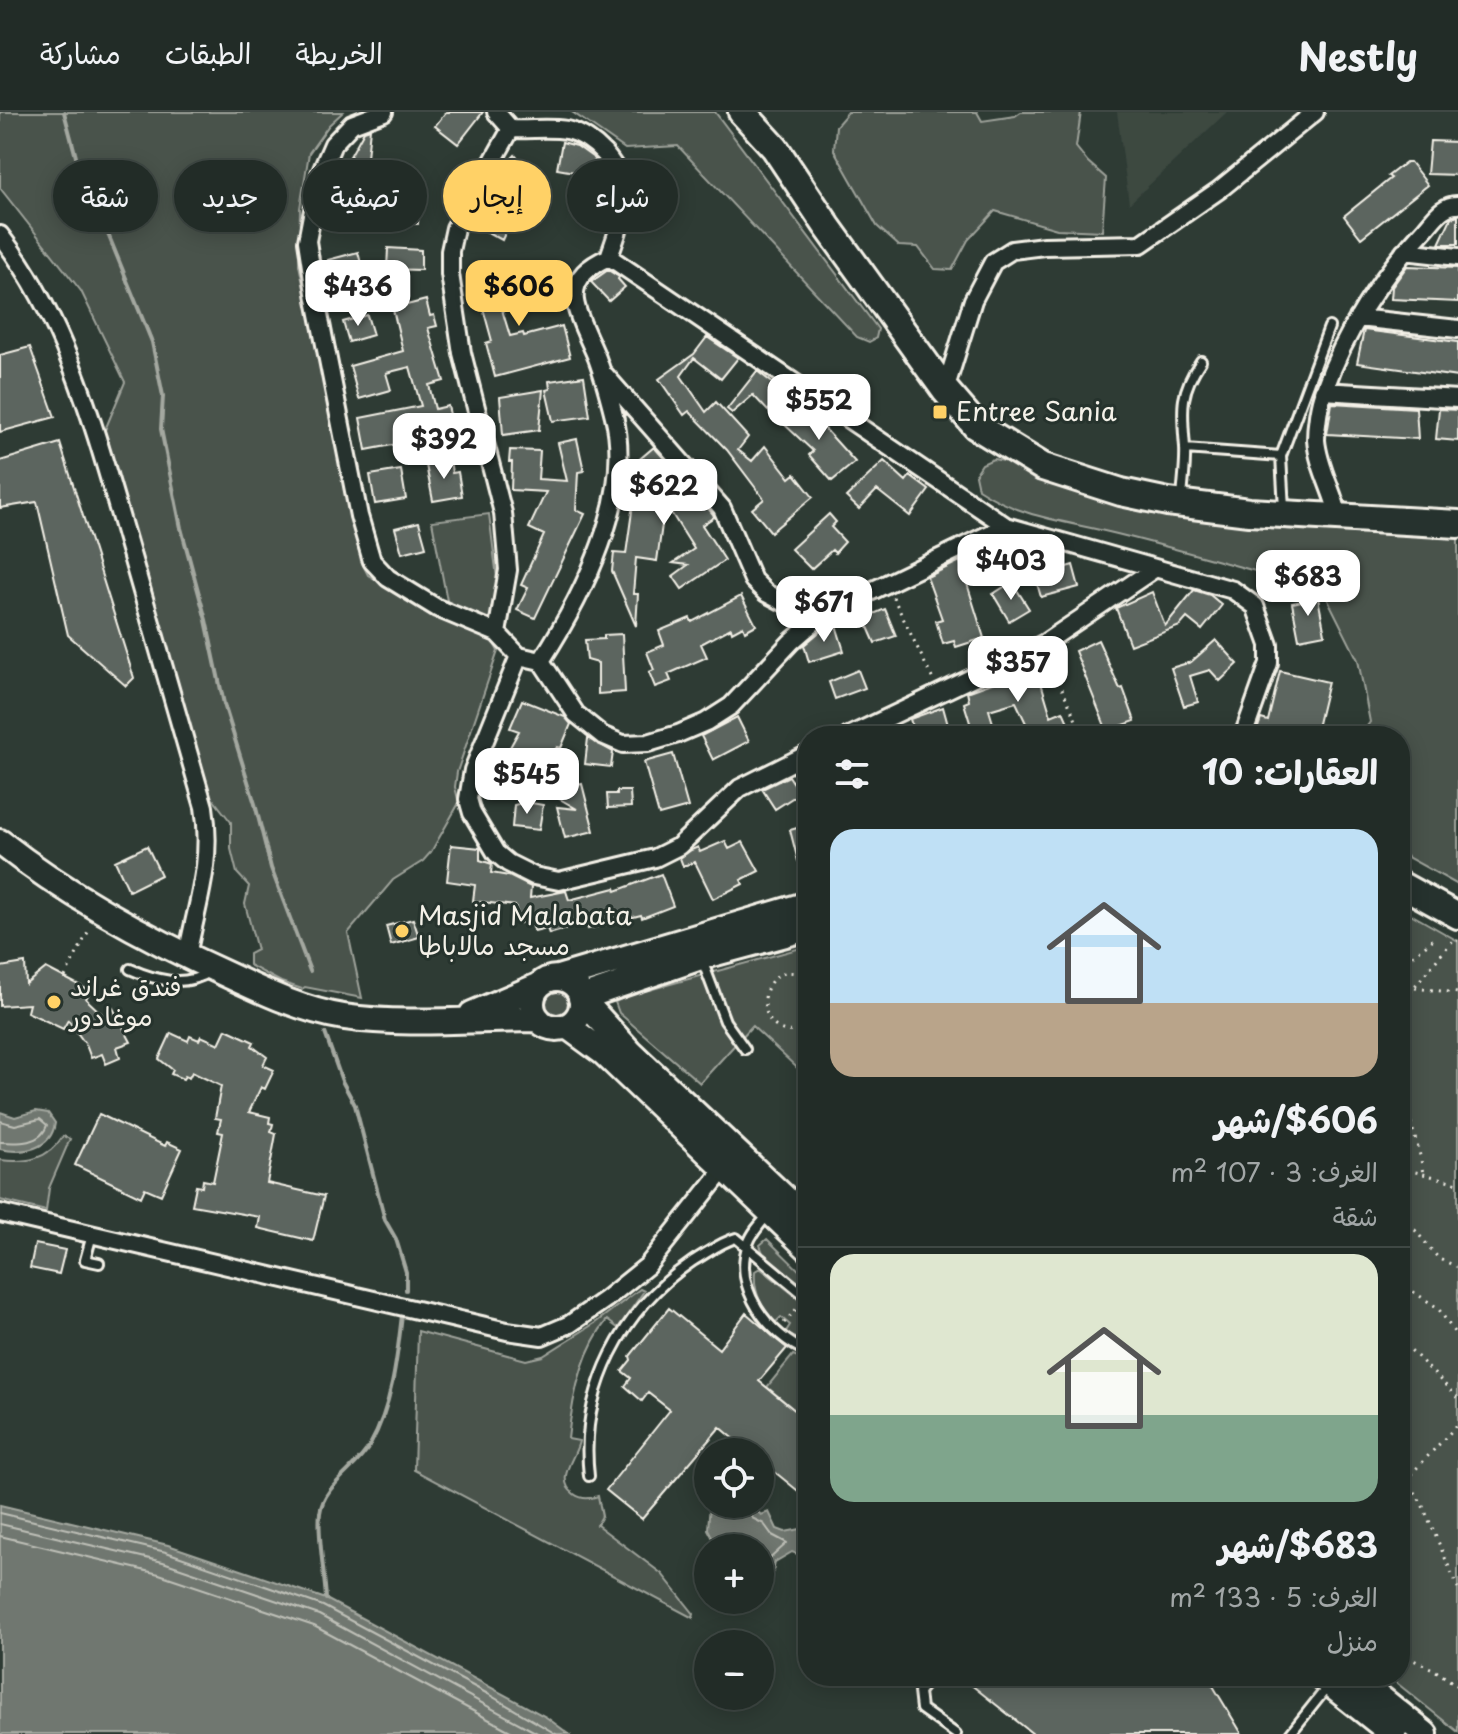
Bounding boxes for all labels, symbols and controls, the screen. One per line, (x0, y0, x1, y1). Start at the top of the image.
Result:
text: Nestly (1298, 27, 1418, 84)
text: مشاركة (40, 31, 121, 74)
text: الطبقات (165, 31, 251, 74)
text: الخريطة (295, 31, 383, 74)
chip: شقة (53, 160, 158, 232)
chip: جديد (174, 160, 287, 232)
chip: تصفية (303, 160, 427, 232)
chip: إيجار (443, 160, 551, 232)
chip: شراء (567, 160, 678, 232)
pin: $436 (311, 260, 405, 328)
pin: $606 (472, 260, 566, 328)
text: $436 (323, 266, 393, 305)
text: $606 (484, 266, 554, 305)
pin: $552 (772, 374, 866, 442)
text: $552 (785, 380, 853, 419)
place label: Entree Sania (956, 391, 1117, 430)
marker: Entree Sania (931, 403, 949, 421)
pin: $392 (397, 413, 491, 481)
text: $392 (411, 419, 477, 458)
pin: $622 (617, 459, 711, 527)
text: $622 (629, 465, 699, 504)
pin: $403 (964, 534, 1058, 602)
text: $403 (975, 540, 1047, 579)
pin: $683 (1261, 550, 1355, 618)
text: $683 (1274, 556, 1342, 595)
pin: $671 (777, 576, 871, 644)
text: $671 (794, 582, 854, 621)
pin: $357 (971, 636, 1065, 704)
text: $357 (986, 642, 1050, 681)
text: العقارات: 10 (1202, 745, 1378, 797)
pin: $545 (480, 748, 574, 816)
icon: filters (830, 752, 874, 796)
text: $545 (493, 754, 561, 793)
icon: home (1032, 881, 1176, 1025)
place label: Masjid Malabata مسجد مالاباطا (418, 895, 632, 964)
marker: Masjid Malabata مسجد مالاباطا (393, 922, 411, 940)
place label: فندق غراند موغادور (68, 966, 182, 1035)
marker: فندق غراند موغادور (45, 993, 63, 1011)
text: $606/شهر (1215, 1093, 1378, 1145)
text: الغرف: 3 · 107 m² (1171, 1152, 1378, 1191)
text: شقة (1333, 1196, 1378, 1235)
icon: home (1032, 1306, 1176, 1450)
map controls (694, 1438, 774, 1710)
button: locate (694, 1438, 774, 1518)
text: $683/شهر (1219, 1518, 1378, 1570)
button: + (694, 1534, 774, 1614)
text: الغرف: 5 · 133 m² (1169, 1577, 1378, 1616)
text: منزل (1327, 1621, 1378, 1660)
button: − (694, 1630, 774, 1710)

